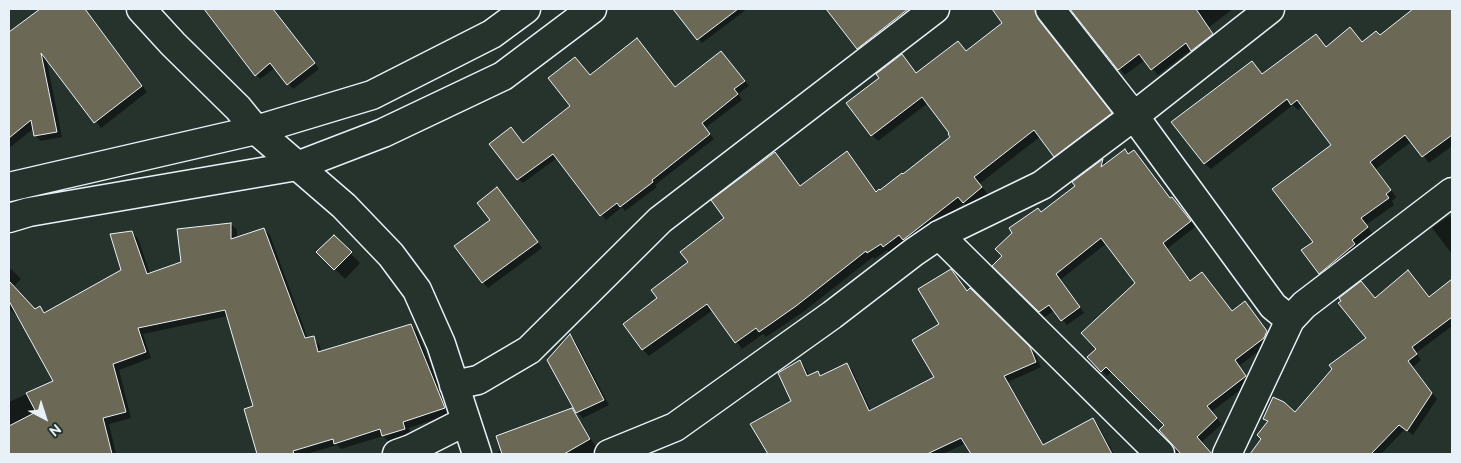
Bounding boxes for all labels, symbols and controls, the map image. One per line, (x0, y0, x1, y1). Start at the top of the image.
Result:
north arrow (20, 393, 70, 443)
text: N (45, 420, 64, 440)

